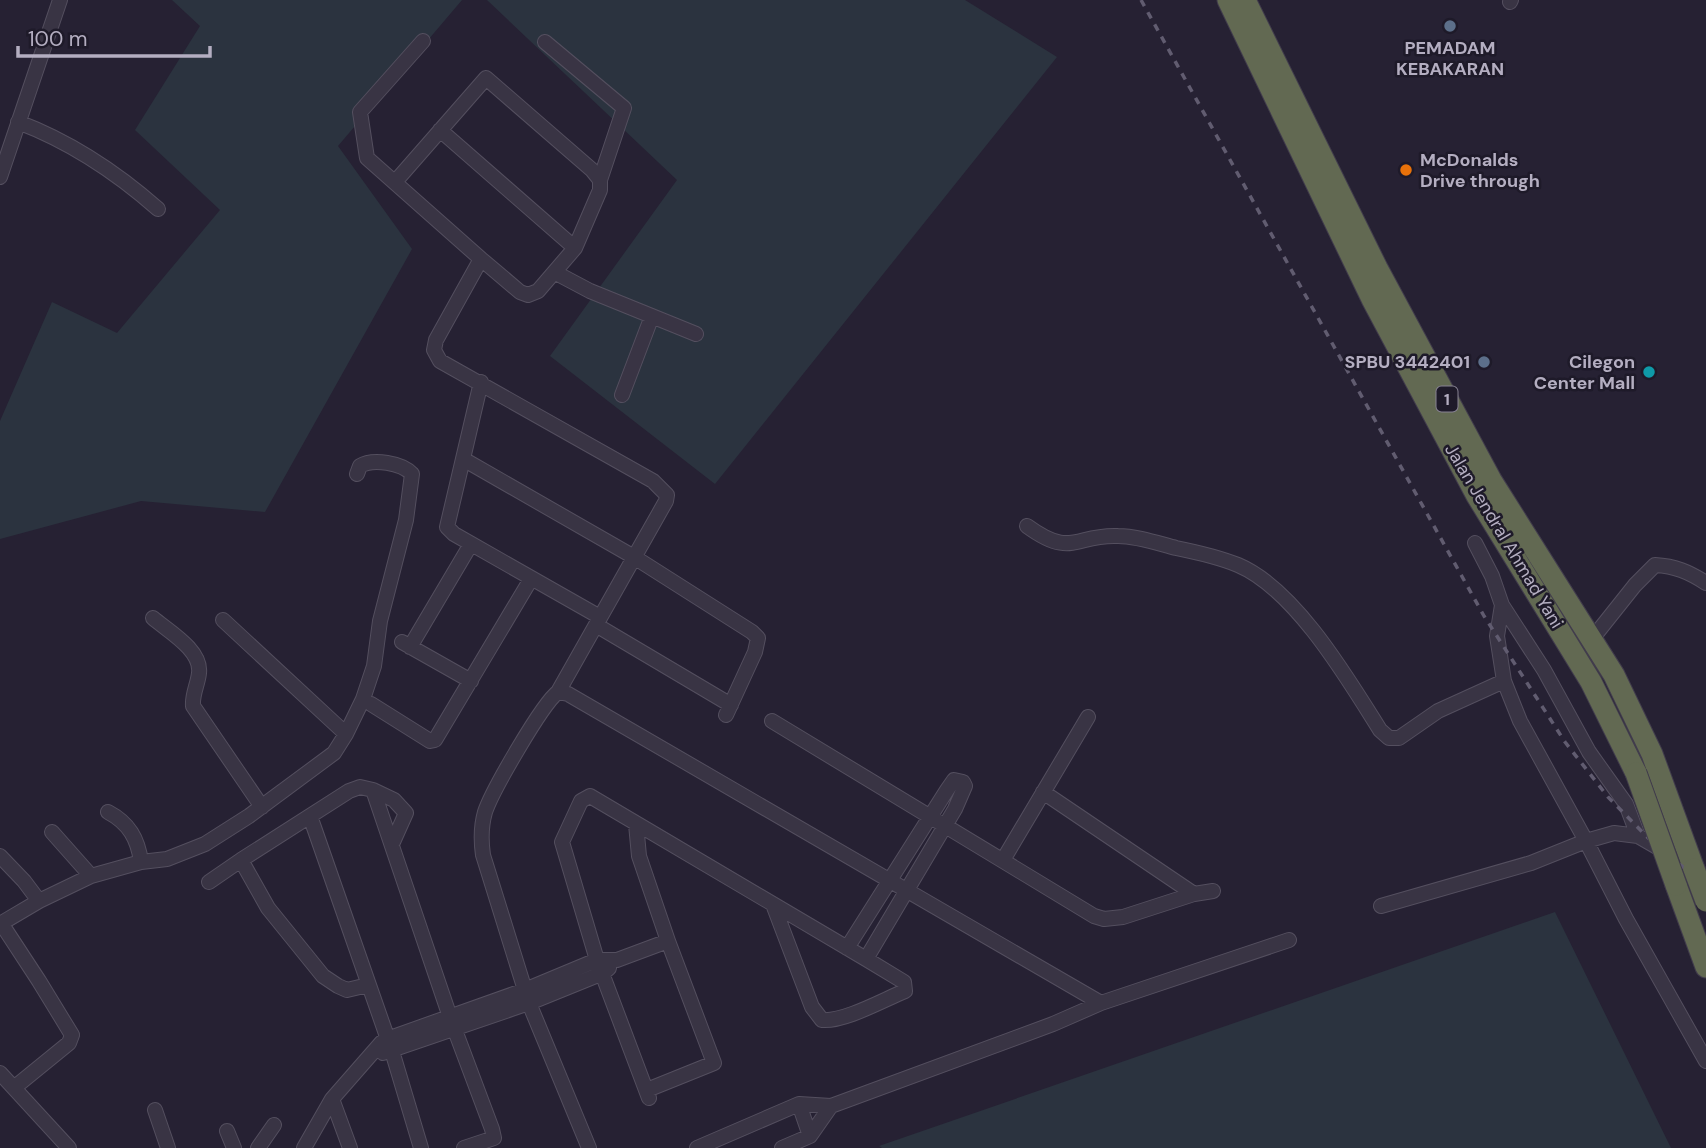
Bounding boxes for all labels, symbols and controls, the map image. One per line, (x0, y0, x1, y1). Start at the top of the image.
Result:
scale bar (18, 14, 210, 58)
marker: PEMADAM KEBAKARAN (1442, 18, 1458, 34)
text: 100 m (28, 25, 88, 53)
place label: PEMADAM KEBAKARAN (1396, 36, 1504, 81)
place label: McDonalds Drive through (1420, 148, 1540, 193)
marker: McDonalds Drive through (1398, 162, 1414, 178)
place label: SPBU 3442401 (1345, 350, 1470, 374)
place label: Cilegon Center Mall (1534, 350, 1635, 395)
marker: SPBU 3442401 (1476, 354, 1492, 370)
marker: Cilegon Center Mall (1641, 364, 1657, 380)
road number: 1 (1436, 386, 1458, 412)
street label: Jalan Jendral Ahmad Yani (1439, 439, 1569, 633)

